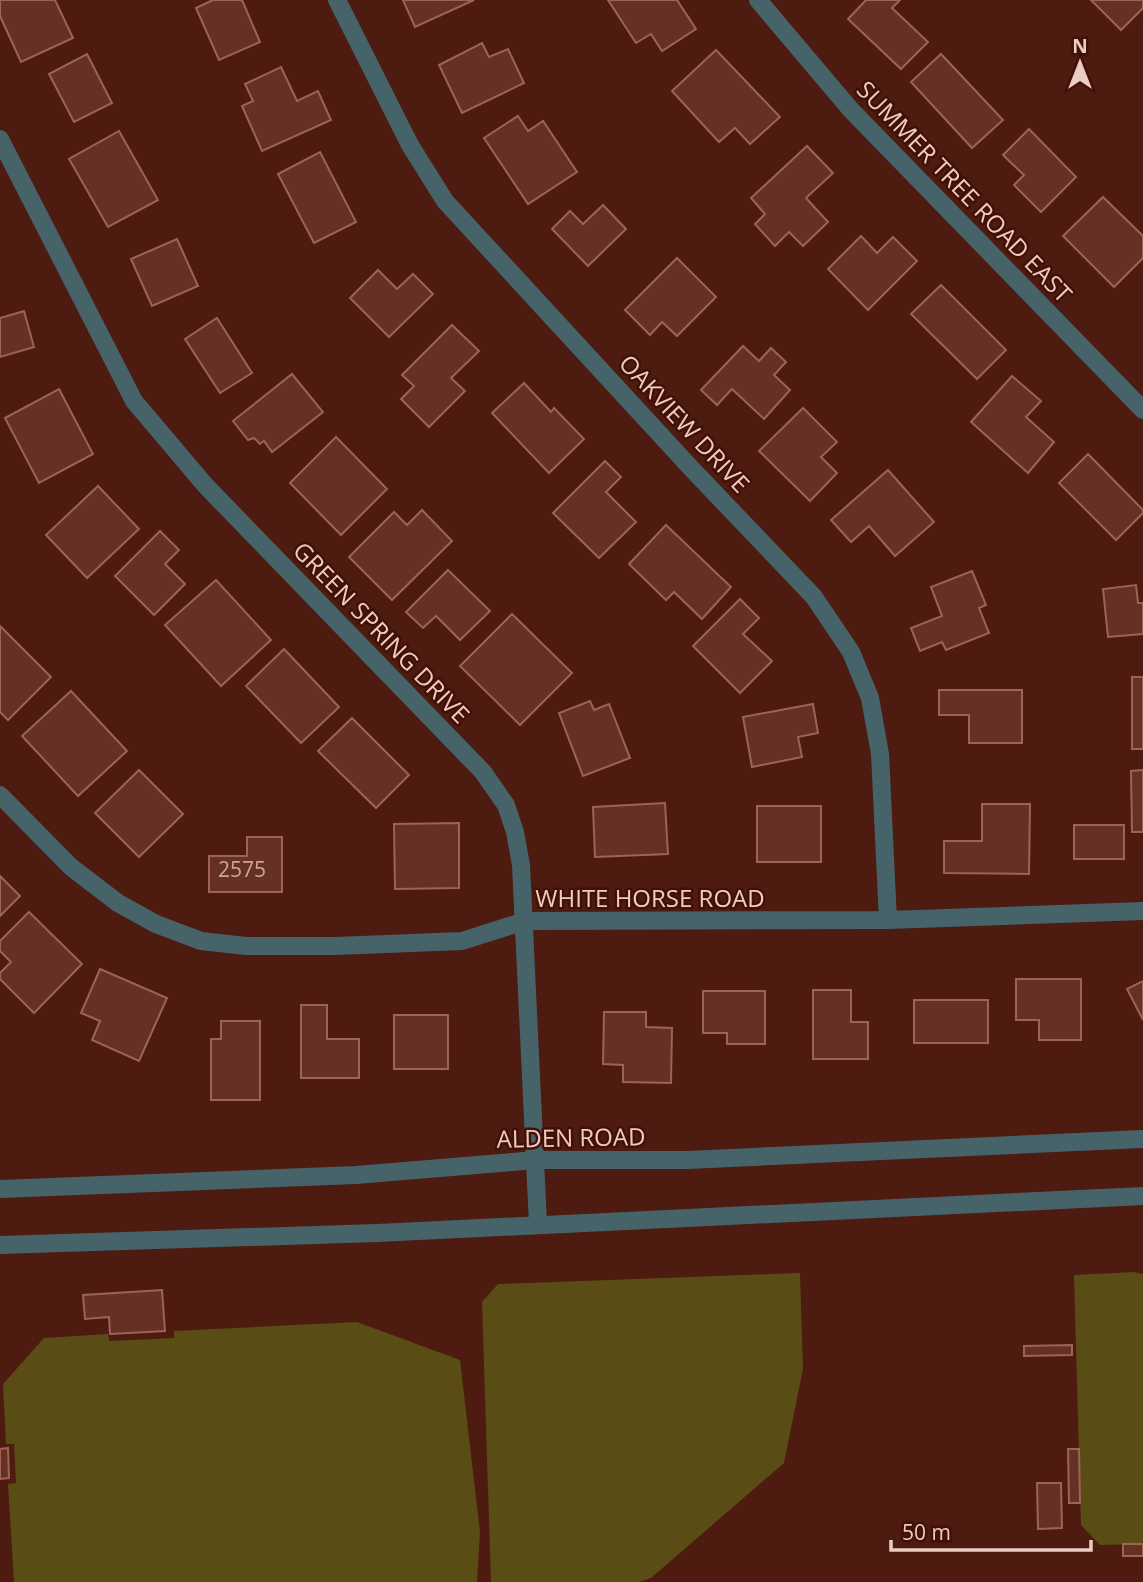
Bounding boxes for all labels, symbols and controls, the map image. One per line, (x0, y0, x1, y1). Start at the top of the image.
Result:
north arrow (1045, 28, 1115, 98)
text: N (1072, 33, 1088, 59)
street label: SUMMER TREE ROAD EAST (850, 73, 1080, 309)
street label: OAKVIEW DRIVE (612, 347, 758, 499)
street label: GREEN SPRING DRIVE (287, 534, 477, 730)
house number: 2575 (218, 855, 266, 883)
street label: WHITE HORSE ROAD (535, 881, 765, 914)
street label: ALDEN ROAD (496, 1119, 646, 1155)
scale bar (891, 1508, 1090, 1552)
text: 50 m (902, 1518, 951, 1546)

